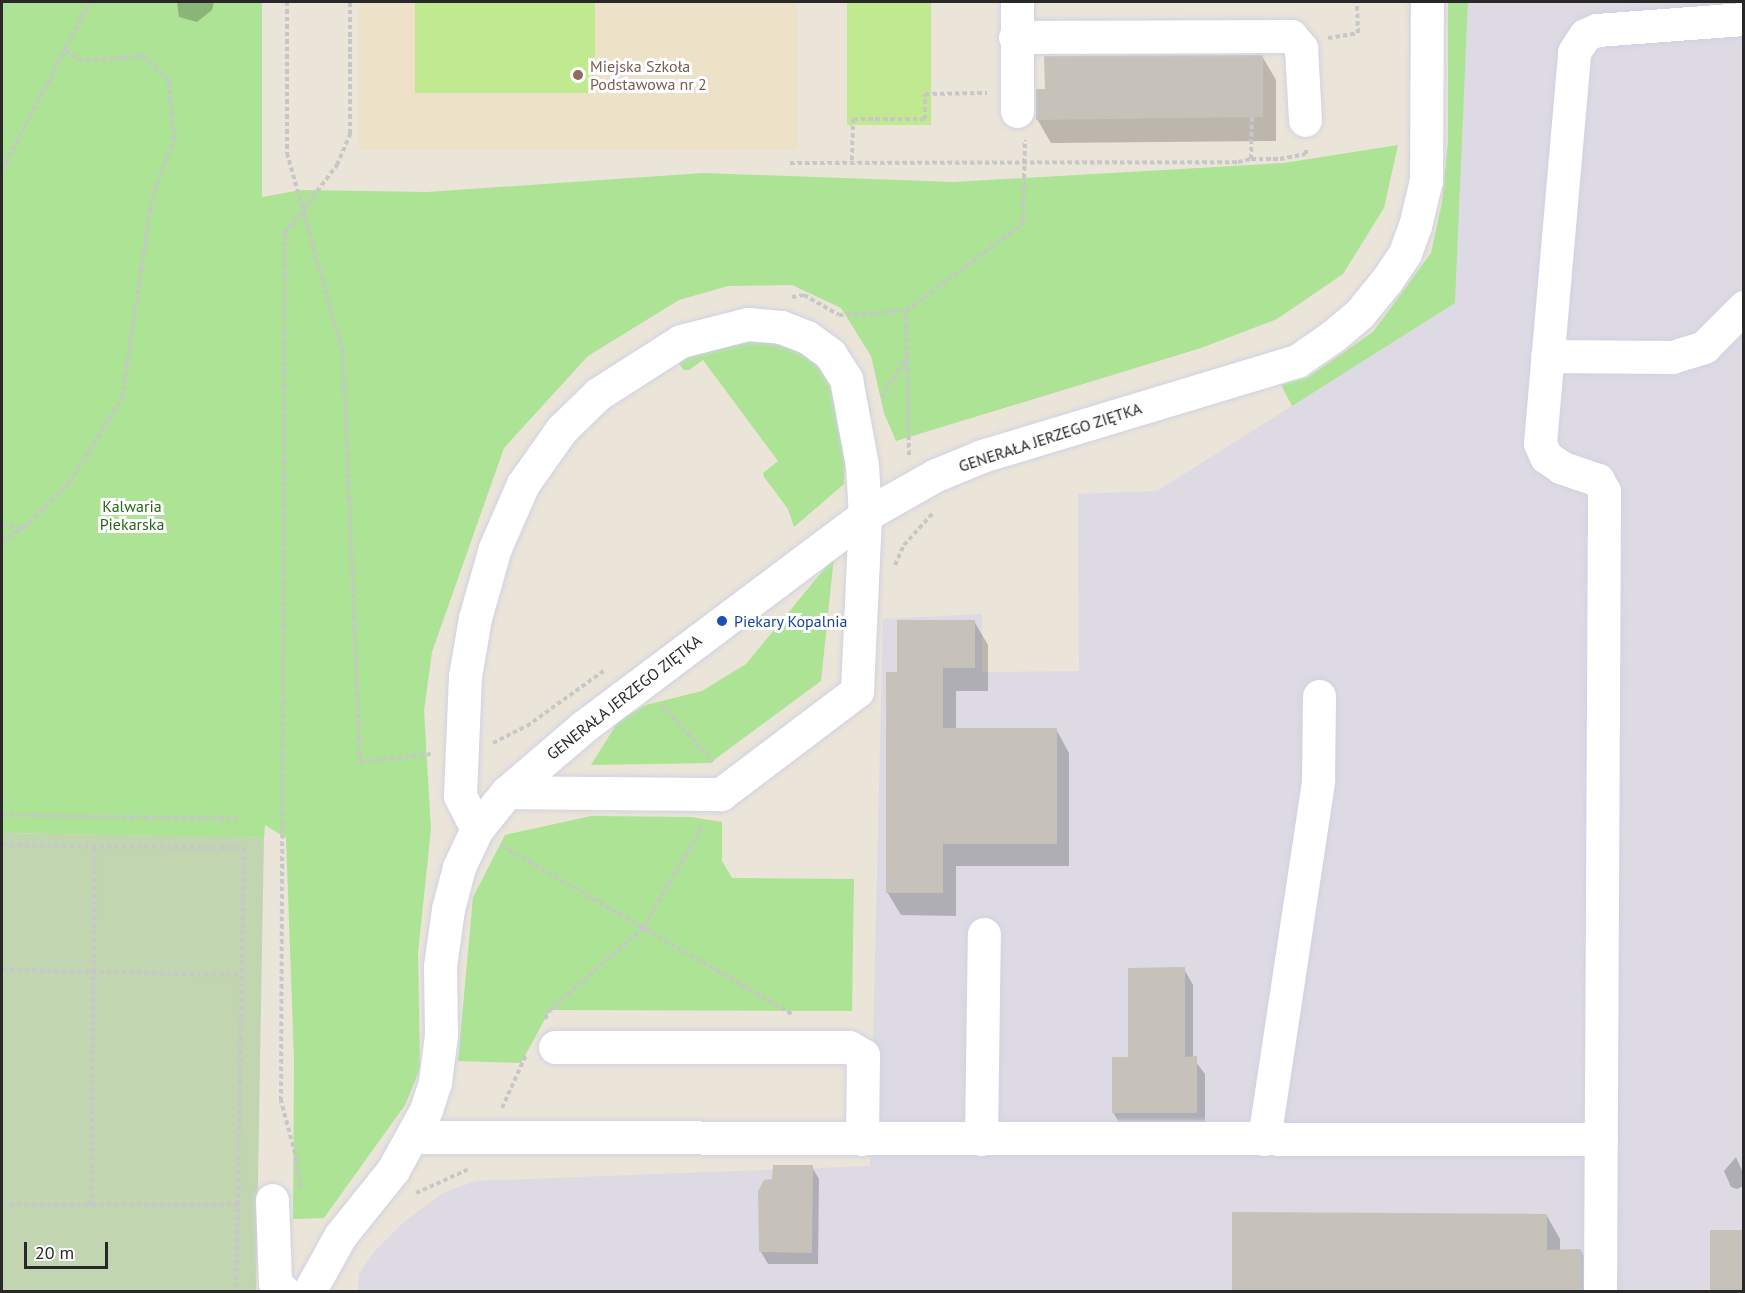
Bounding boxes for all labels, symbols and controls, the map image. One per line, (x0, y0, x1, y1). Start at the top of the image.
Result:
place label: Miejska Szkoła Podstawowa nr 2 (590, 56, 707, 94)
marker: Miejska Szkoła Podstawowa nr 2 (571, 68, 585, 82)
street label: GENERAŁA JERZEGO ZIĘTKA (956, 398, 1144, 476)
park label: Kalwaria Piekarska (100, 496, 164, 534)
place label: Piekary Kopalnia (734, 611, 848, 631)
marker: Piekary Kopalnia (715, 614, 729, 628)
street label: GENERAŁA JERZEGO ZIĘTKA (542, 630, 706, 764)
scale bar (27, 1230, 111, 1268)
text: 20 m (35, 1241, 74, 1264)

